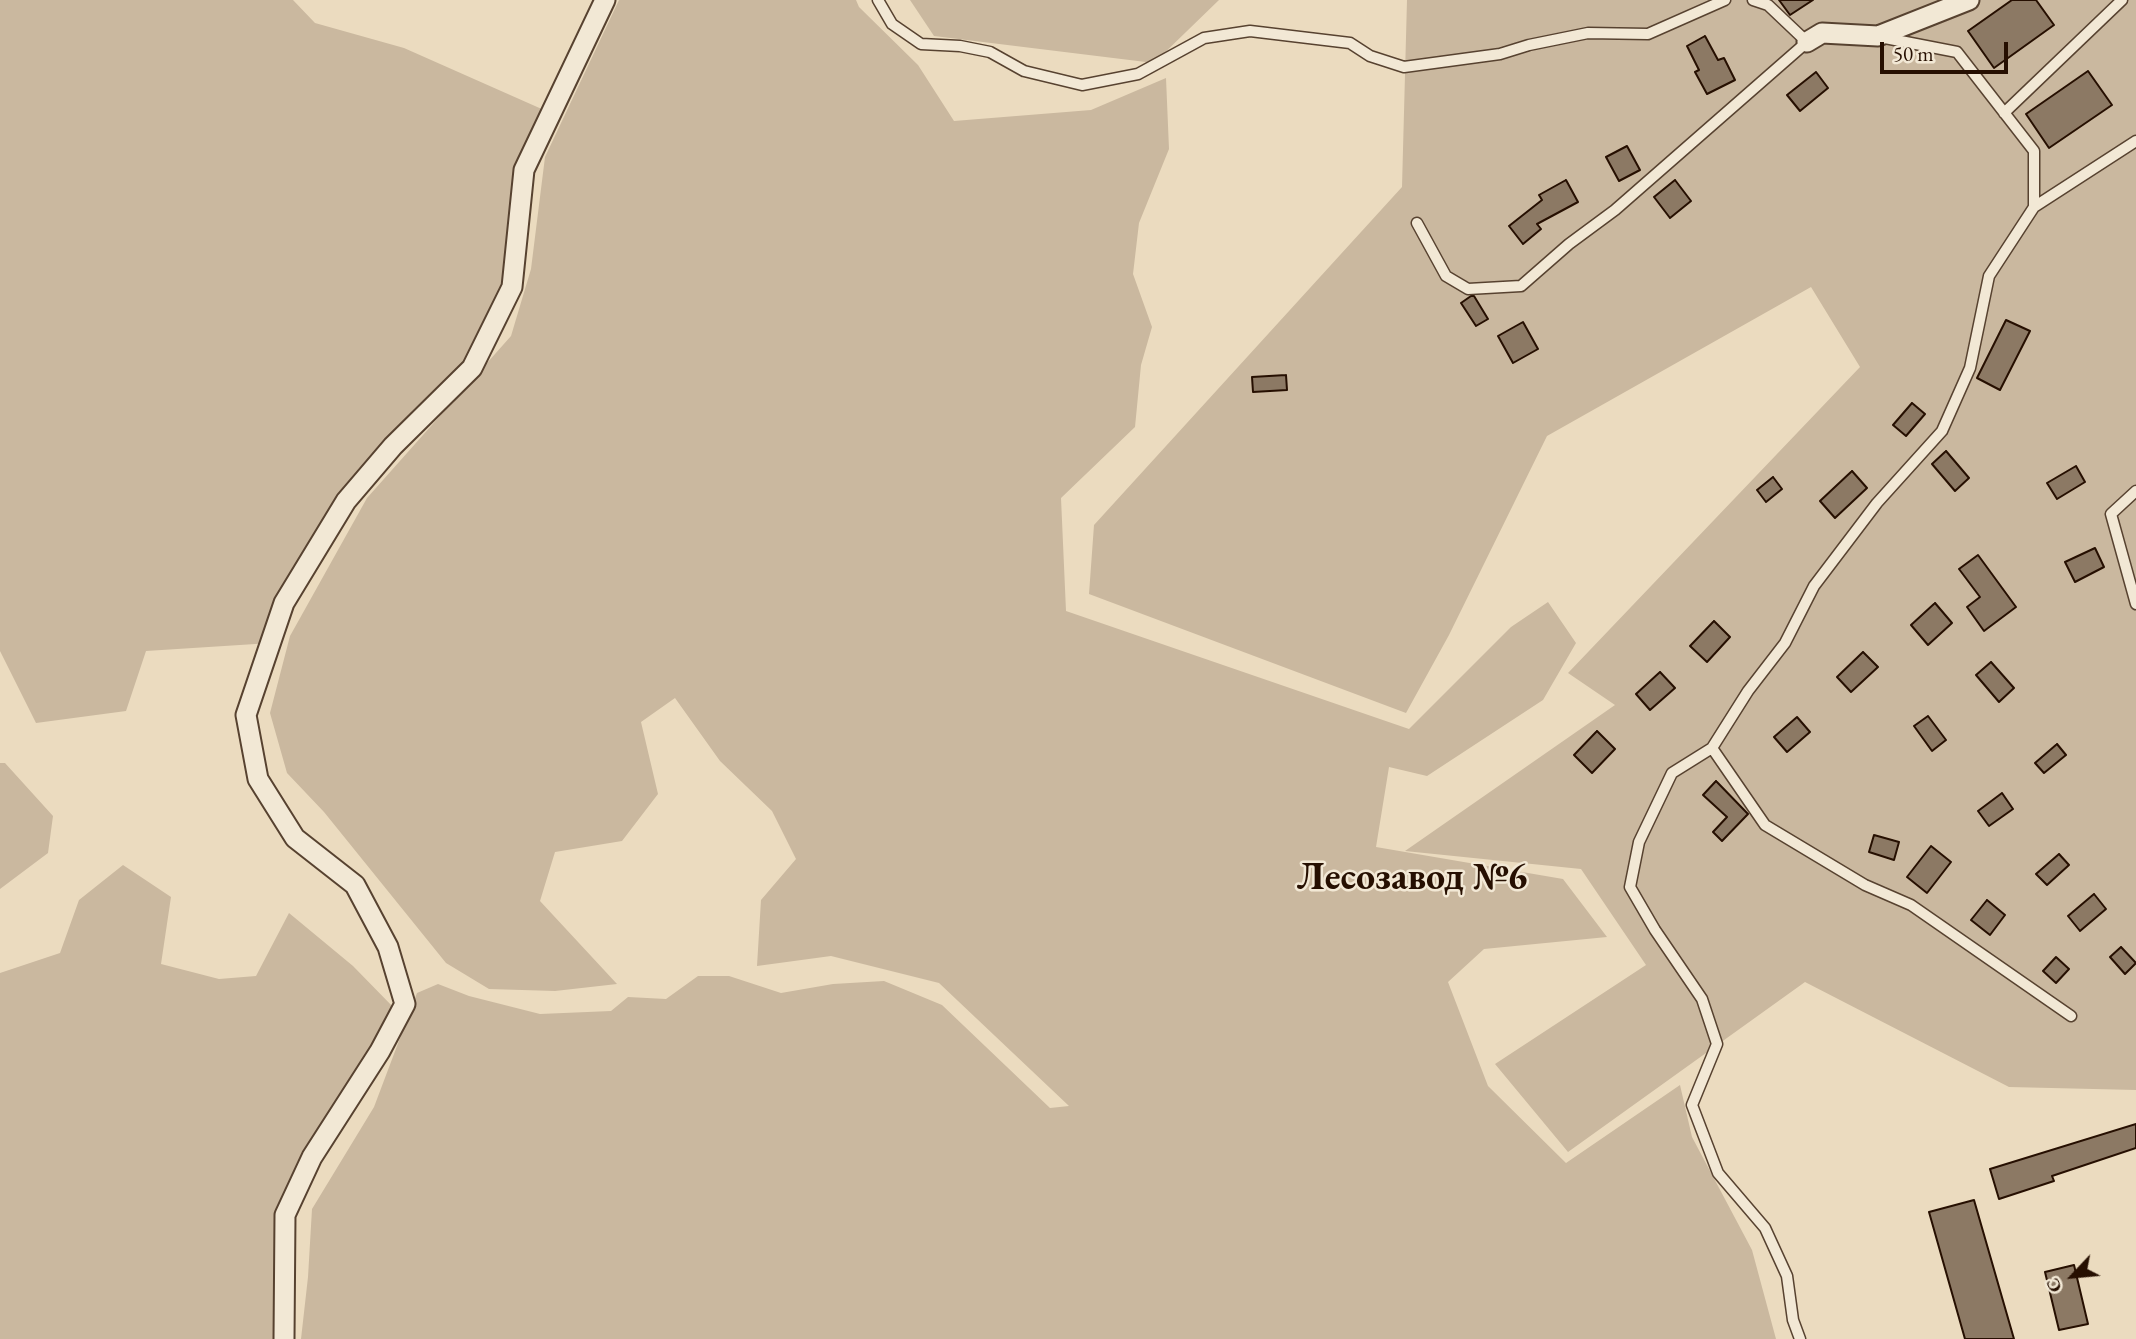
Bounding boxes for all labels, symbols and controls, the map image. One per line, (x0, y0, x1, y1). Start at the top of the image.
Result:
scale bar (1884, 28, 2012, 72)
text: 50 m (1893, 40, 1934, 67)
district label: Лесозавод №6 (1297, 856, 1527, 902)
north arrow (2038, 1241, 2108, 1311)
text: С (2039, 1274, 2068, 1297)

